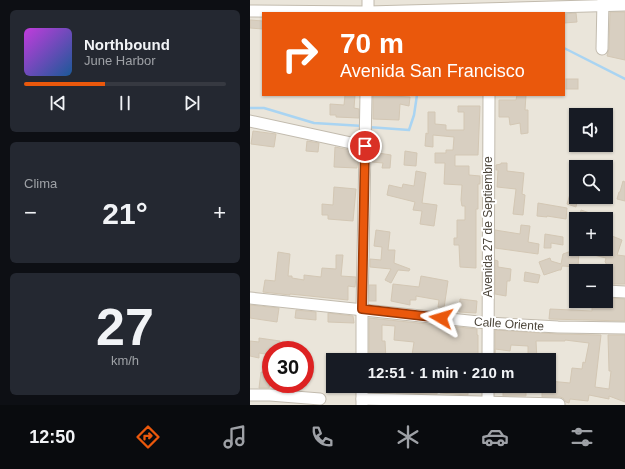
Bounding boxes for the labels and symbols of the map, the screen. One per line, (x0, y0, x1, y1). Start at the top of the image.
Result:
pin (348, 129, 382, 163)
street label: Avenida 27 de Septiembre (481, 156, 495, 298)
position arrow (420, 297, 462, 339)
street label: Calle Oriente (474, 315, 545, 333)
speed limit sign: 30 (262, 341, 314, 393)

